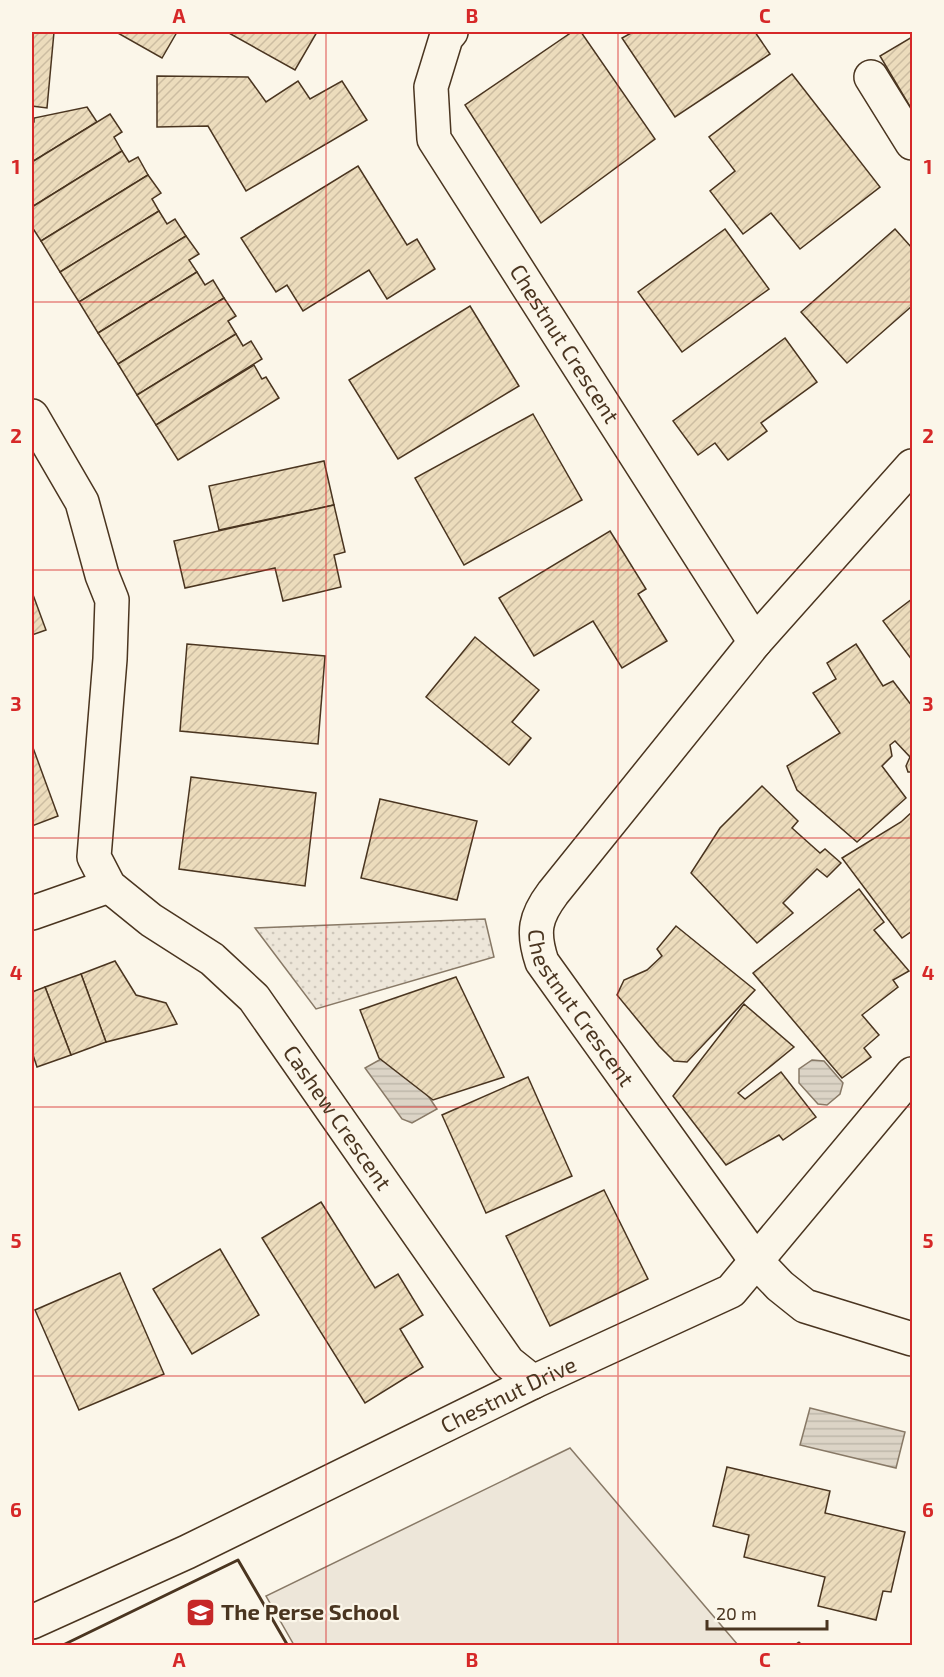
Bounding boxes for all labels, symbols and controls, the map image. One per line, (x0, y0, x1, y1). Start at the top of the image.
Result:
text: A (172, 3, 186, 27)
text: B (466, 3, 478, 27)
text: C (759, 3, 771, 27)
text: 1 (12, 154, 20, 178)
text: 1 (924, 154, 932, 178)
street label: Chestnut Crescent (505, 259, 626, 427)
text: 2 (10, 423, 22, 447)
text: 2 (922, 423, 934, 447)
text: 3 (10, 691, 22, 715)
text: 3 (922, 691, 934, 715)
street label: Chestnut Crescent (524, 929, 641, 1091)
text: 4 (10, 960, 23, 984)
text: 4 (922, 960, 935, 984)
street label: Cashew Crescent (279, 1040, 398, 1194)
text: 5 (10, 1228, 22, 1252)
text: 5 (922, 1228, 934, 1252)
street label: Chestnut Drive (436, 1350, 580, 1437)
text: 6 (10, 1497, 22, 1521)
text: 6 (922, 1497, 934, 1521)
scale bar (707, 1593, 827, 1631)
school or university icon: The Perse School (184, 1596, 216, 1628)
place label: The Perse School (221, 1598, 400, 1624)
text: 20 m (716, 1602, 757, 1624)
text: A (172, 1647, 186, 1671)
text: B (466, 1647, 478, 1671)
text: C (759, 1647, 771, 1671)

